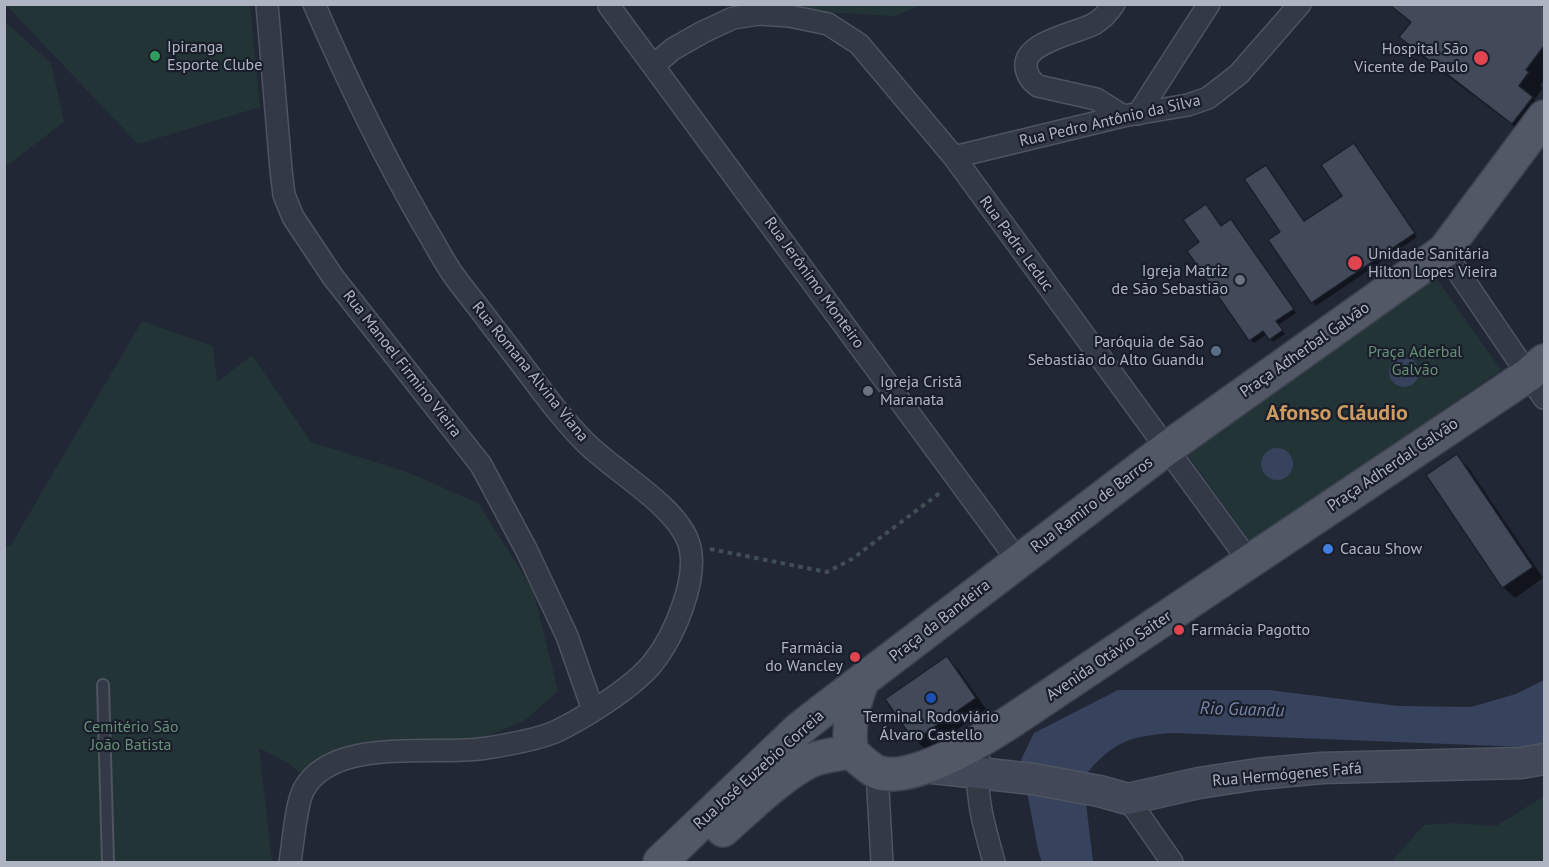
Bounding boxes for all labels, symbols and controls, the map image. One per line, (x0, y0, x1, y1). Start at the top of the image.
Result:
place label: Ipiranga Esporte Clube (167, 37, 262, 75)
place label: Hospital São Vicente de Paulo (1354, 39, 1468, 77)
marker: Ipiranga Esporte Clube (148, 49, 162, 63)
marker: Hospital São Vicente de Paulo (1472, 49, 1490, 67)
street label: Rua Pedro Antônio da Silva (1018, 91, 1202, 151)
street label: Rua Padre Leduc (975, 193, 1057, 295)
street label: Rua Jerônimo Monteiro (760, 214, 868, 352)
place label: Unidade Sanitária Hilton Lopes Vieira (1368, 244, 1497, 282)
marker: Unidade Sanitária Hilton Lopes Vieira (1346, 254, 1364, 272)
place label: Igreja Matriz de São Sebastião (1112, 261, 1228, 299)
marker: Igreja Matriz de São Sebastião (1233, 273, 1247, 287)
street label: Rua Manoel Firmino Vieira (339, 287, 465, 441)
street label: Rua Romana Alvina Viana (468, 298, 592, 446)
street label: Praça Adherbal Galvão (1237, 298, 1373, 402)
place label: Paróquia de São Sebastião do Alto Guandu (1028, 332, 1204, 370)
park label: Praça Aderbal Galvão (1368, 342, 1462, 380)
marker: Paróquia de São Sebastião do Alto Guandu (1209, 344, 1223, 358)
place label: Igreja Cristã Maranata (880, 372, 962, 410)
marker: Igreja Cristã Maranata (861, 384, 875, 398)
district label: Afonso Cláudio (1266, 401, 1408, 427)
street label: Praça Adherdal Galvão (1324, 414, 1462, 516)
street label: Rua Ramiro de Barros (1027, 453, 1157, 557)
place label: Cacau Show (1340, 539, 1422, 559)
marker: Cacau Show (1321, 542, 1335, 556)
street label: Praça da Bandeira (886, 576, 994, 666)
street label: Avenida Otávio Saiter (1043, 607, 1175, 705)
place label: Farmácia Pagotto (1191, 620, 1310, 640)
marker: Farmácia Pagotto (1172, 623, 1186, 637)
place label: Farmácia do Wancley (765, 638, 843, 676)
marker: Farmácia do Wancley (848, 650, 862, 664)
marker: Terminal Rodoviário Álvaro Castello (924, 691, 938, 705)
water label: Rio Guandu (1199, 698, 1285, 722)
street label: Rua José Euzebio Correia (690, 706, 828, 834)
place label: Terminal Rodoviário Álvaro Castello (863, 707, 999, 745)
park label: Cemitério São João Batista (84, 717, 178, 755)
street label: Rua Hermógenes Fafá (1211, 759, 1363, 791)

